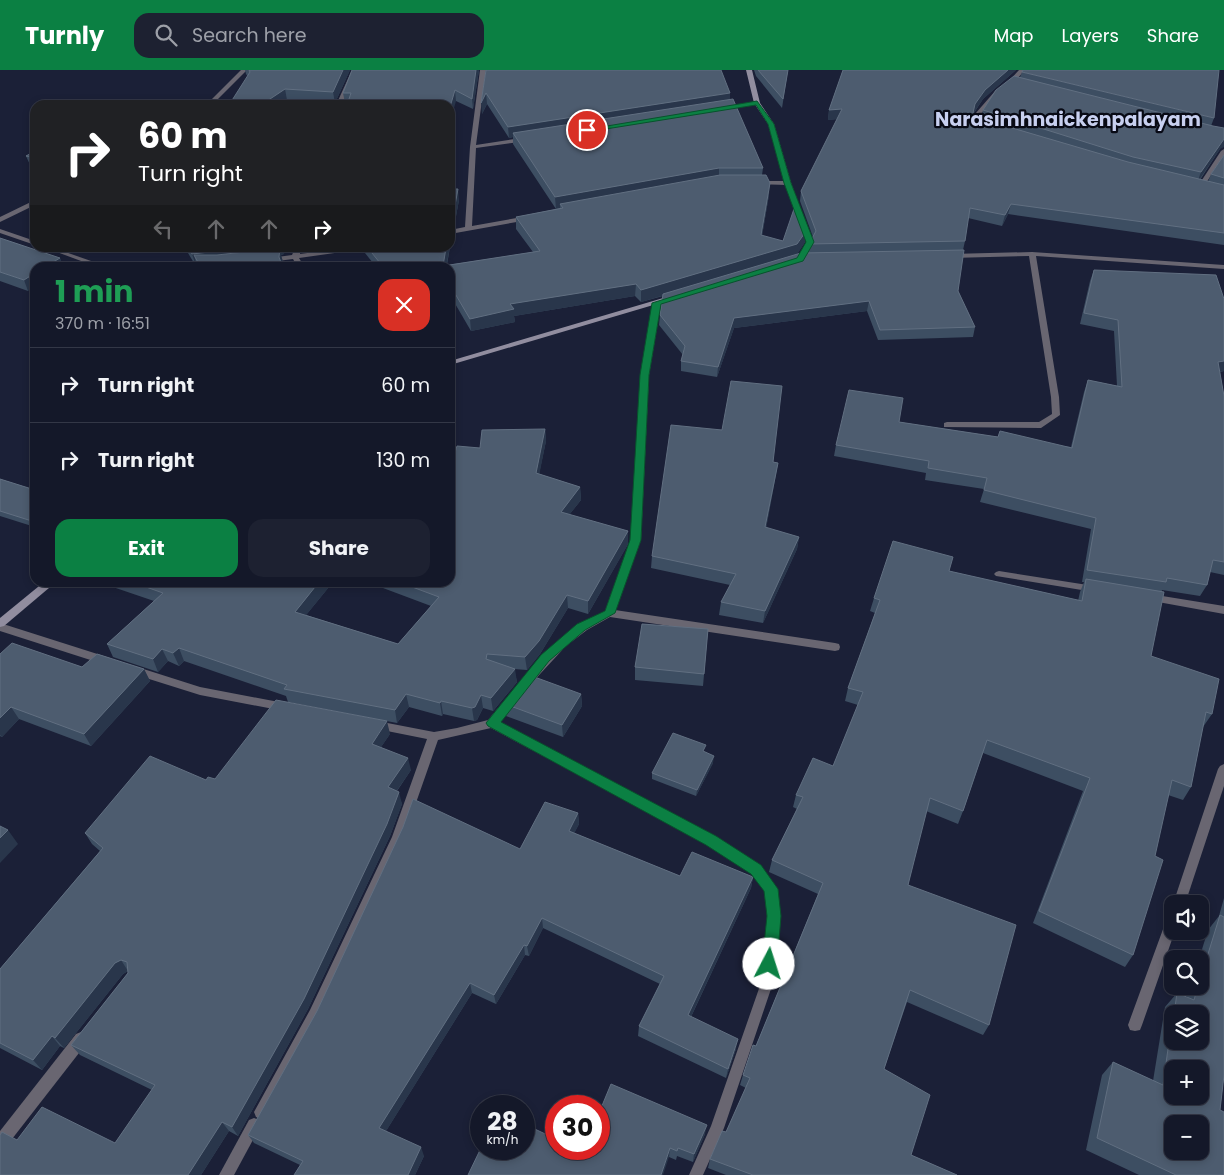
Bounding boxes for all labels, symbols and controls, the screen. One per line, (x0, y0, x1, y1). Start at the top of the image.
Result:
search box (134, 13, 484, 58)
text: Turnly (25, 19, 104, 52)
icon: search (152, 21, 180, 49)
text: Search here (192, 22, 307, 49)
text: Map (994, 23, 1034, 48)
text: Layers (1062, 23, 1119, 48)
text: Share (1147, 23, 1199, 48)
district label: Narasimhnaickenpalayam (935, 106, 1201, 133)
pin (566, 109, 608, 151)
text: 60 m (138, 111, 228, 160)
icon: arrive (573, 116, 601, 144)
icon: right (55, 120, 120, 185)
text: Turn right (138, 158, 243, 189)
icon: left (149, 215, 177, 243)
icon: ahead (202, 215, 230, 243)
icon: ahead (255, 215, 283, 243)
icon: right (308, 215, 336, 243)
text: 1 min (55, 270, 133, 313)
button: close (378, 279, 430, 331)
text: 370 m · 16:51 (55, 312, 150, 335)
icon: right (55, 371, 83, 399)
text: Turn right (98, 372, 194, 399)
text: 60 m (381, 372, 430, 399)
icon: right (55, 446, 83, 474)
text: Turn right (98, 447, 194, 474)
text: 130 m (376, 447, 430, 474)
button: Exit (55, 519, 238, 577)
button: Share (248, 519, 430, 577)
map controls (1164, 895, 1209, 1160)
button: sound (1164, 895, 1209, 940)
position arrow (742, 937, 794, 989)
button: search (1164, 950, 1209, 995)
button: layers (1164, 1005, 1209, 1050)
button: + (1164, 1060, 1209, 1105)
speed limit sign: 30 (545, 1095, 610, 1160)
text: 28 (487, 1104, 518, 1139)
button: − (1164, 1115, 1209, 1160)
text: km/h (487, 1131, 518, 1148)

